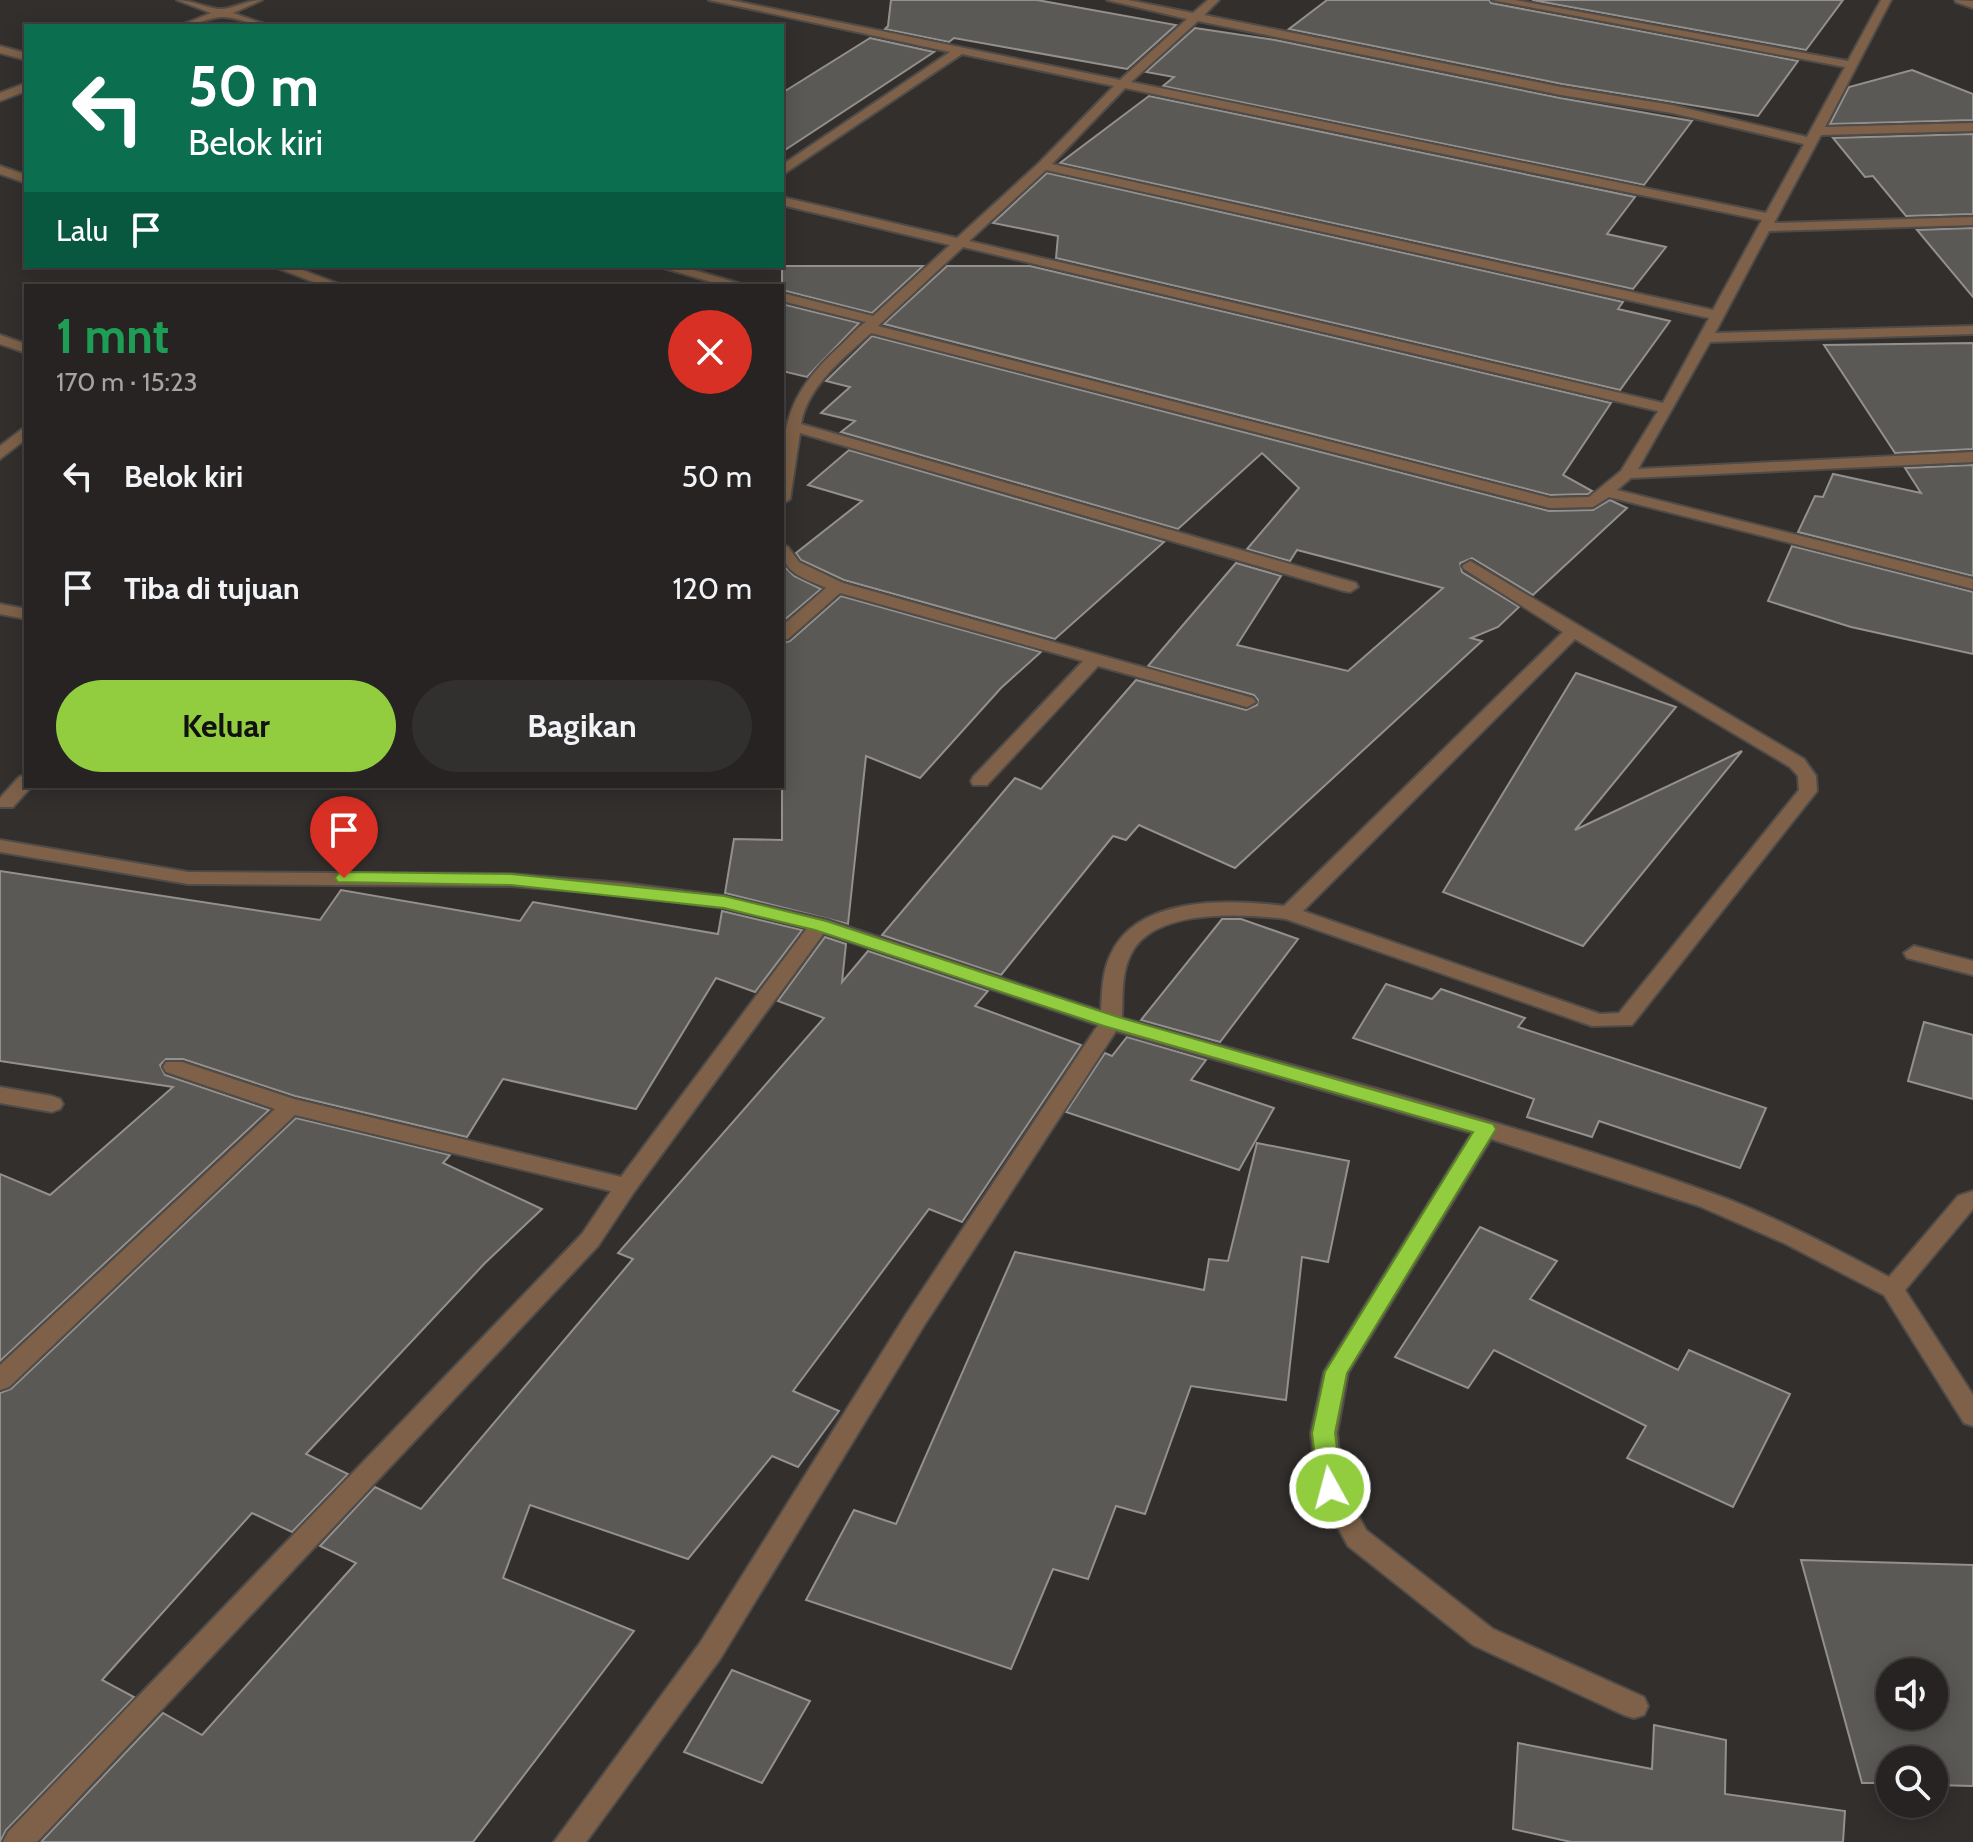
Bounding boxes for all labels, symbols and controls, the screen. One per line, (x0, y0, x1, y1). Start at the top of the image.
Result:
text: 50 m (188, 52, 319, 120)
icon: left (56, 56, 160, 160)
text: Belok kiri (188, 120, 323, 164)
icon: arrive (124, 208, 168, 252)
text: Lalu (56, 212, 108, 249)
text: 1 mnt (56, 307, 169, 365)
button: close (668, 310, 752, 394)
text: 170 m · 15:23 (56, 366, 198, 398)
icon: left (56, 454, 100, 498)
text: Belok kiri (124, 458, 243, 495)
text: 50 m (682, 458, 752, 495)
icon: arrive (56, 566, 100, 610)
text: Tiba di tujuan (124, 570, 300, 607)
text: 120 m (672, 570, 752, 607)
button: Keluar (56, 680, 396, 772)
button: Bagikan (412, 680, 752, 772)
pin (310, 796, 378, 878)
icon: arrive (322, 808, 366, 852)
position arrow (1288, 1446, 1372, 1530)
map controls (1876, 1658, 1948, 1818)
button: sound (1876, 1658, 1948, 1730)
button: search (1876, 1746, 1948, 1818)

